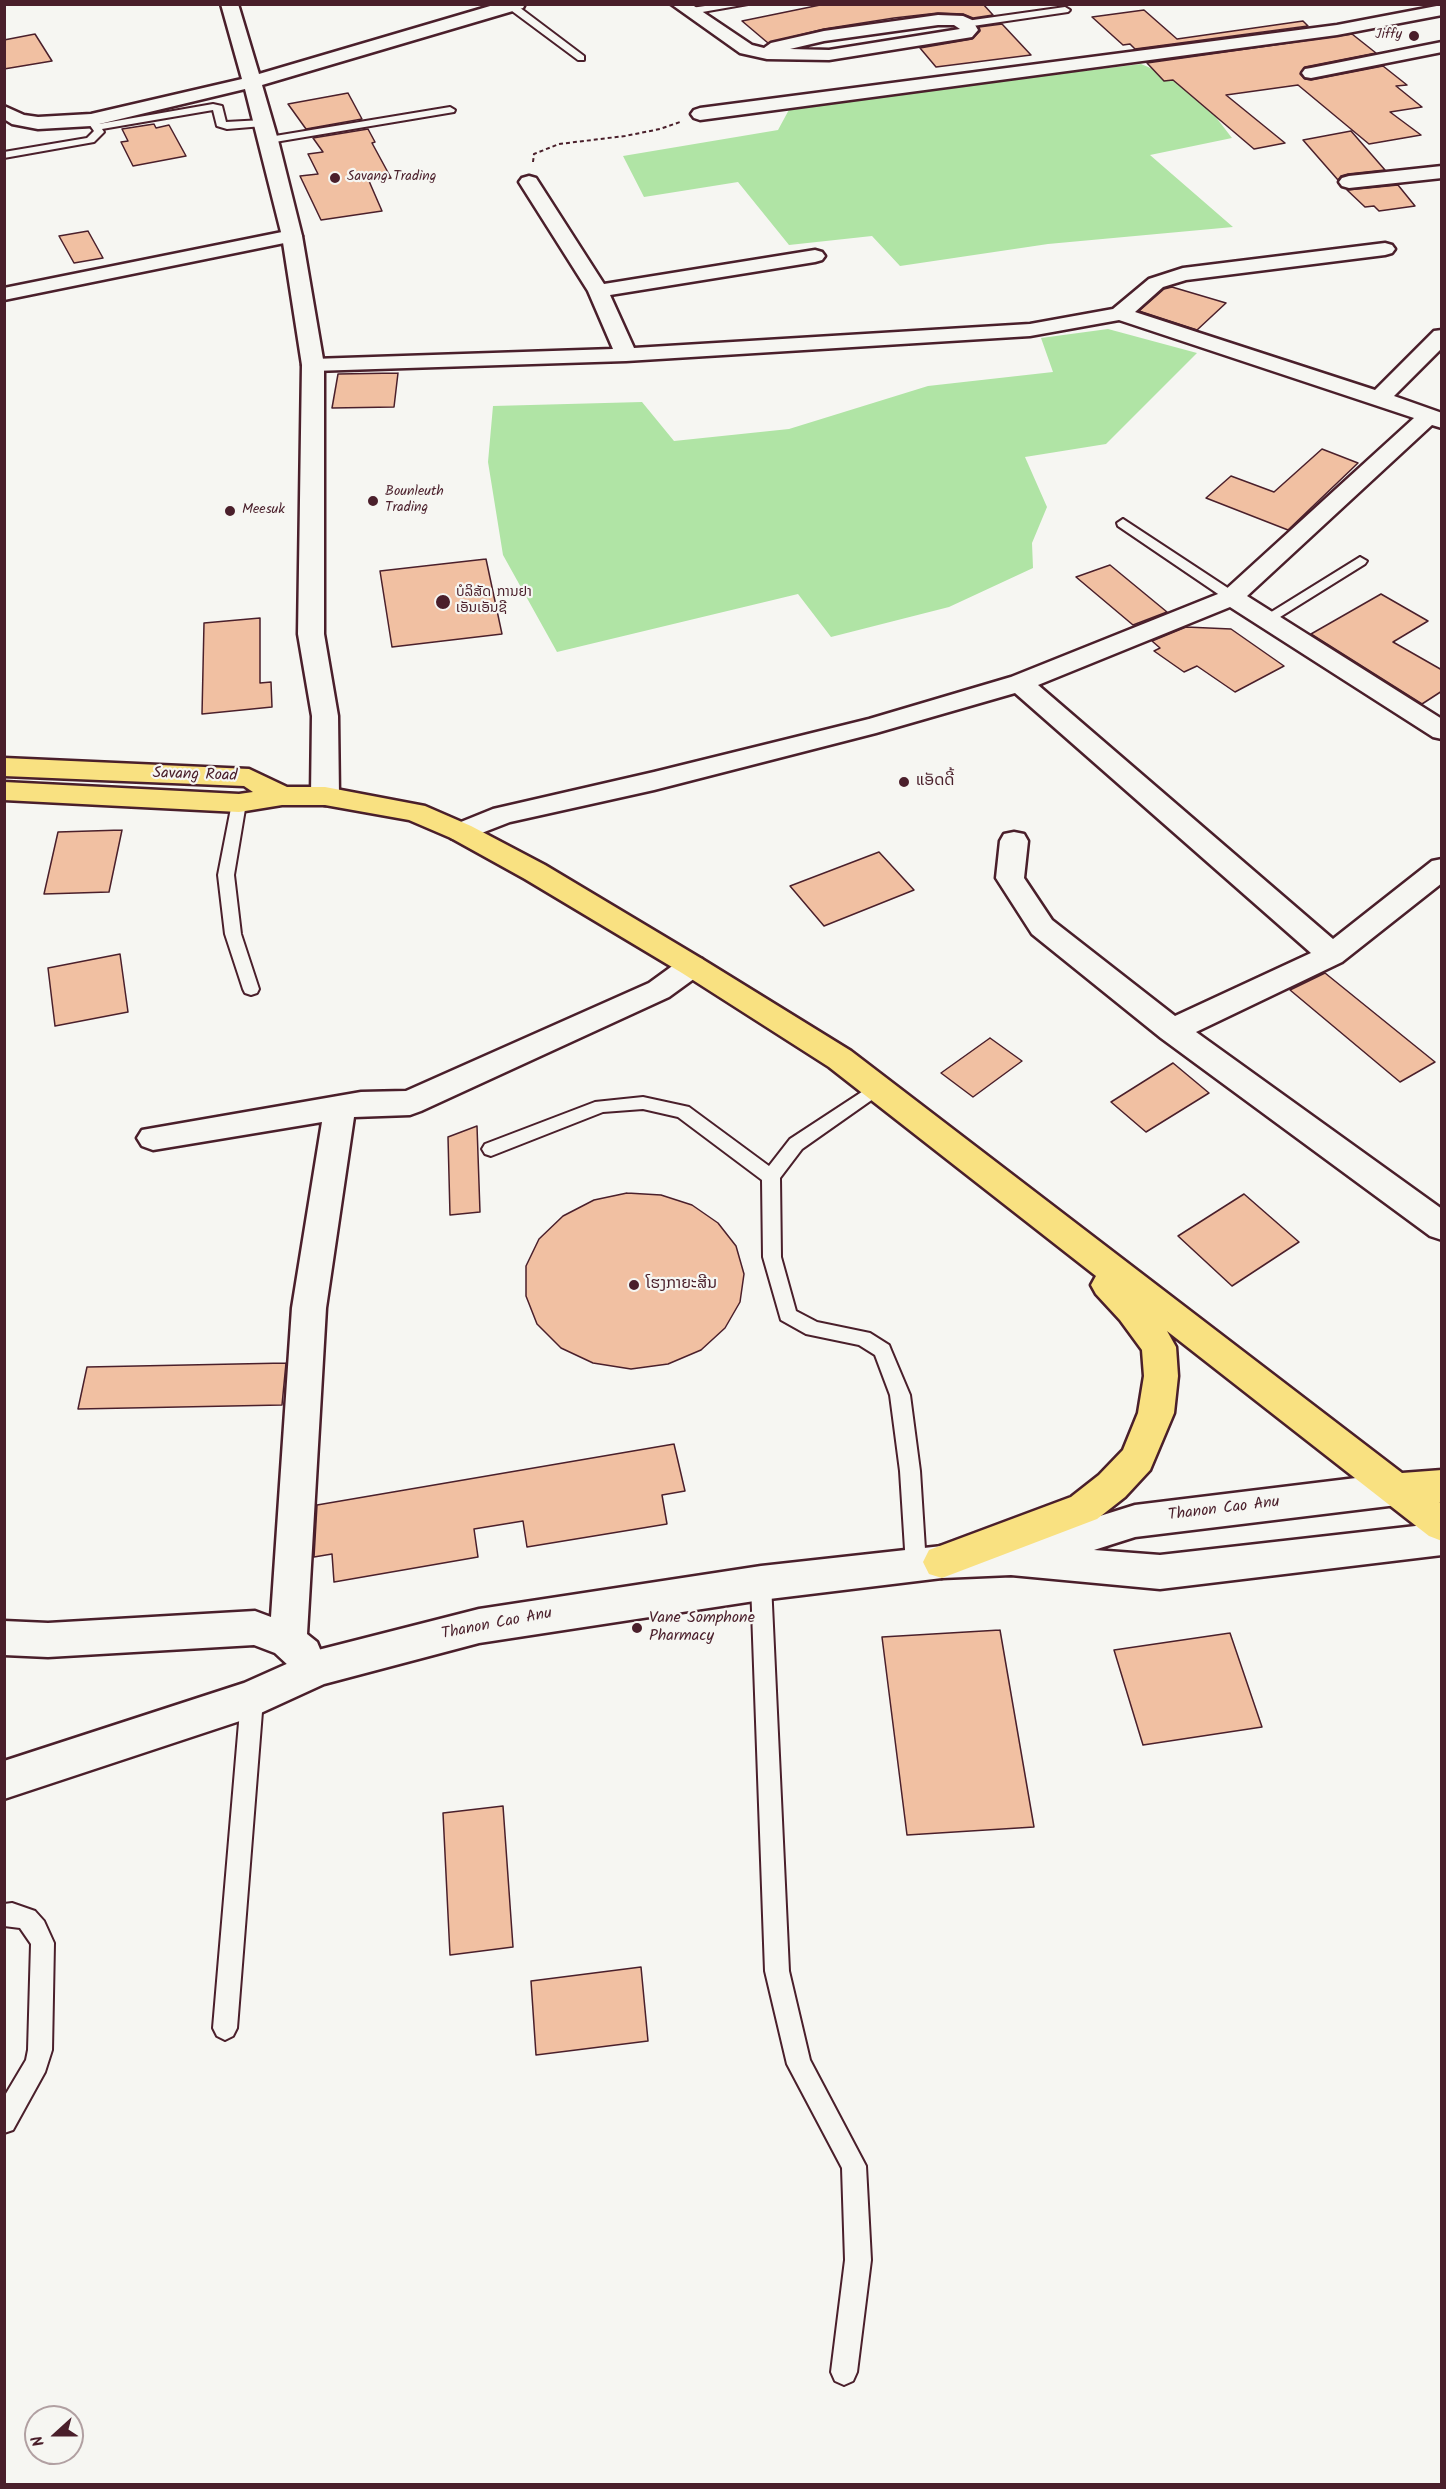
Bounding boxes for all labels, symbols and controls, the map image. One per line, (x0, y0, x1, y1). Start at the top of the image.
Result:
place label: Jiffy (1375, 28, 1402, 44)
marker: Jiffy (1407, 29, 1421, 43)
place label: Savang Trading (347, 170, 436, 186)
marker: Savang Trading (328, 171, 342, 185)
place label: Bounleuth Trading (385, 485, 444, 518)
marker: Bounleuth Trading (366, 494, 380, 508)
place label: Meesuk (242, 503, 285, 519)
marker: Meesuk (223, 504, 237, 518)
place label: ບໍລິສັດ ການຢາ ເອັນເອັນຊີ (456, 586, 532, 618)
marker: ບໍລິສັດ ການຢາ ເອັນເອັນຊີ (434, 593, 452, 611)
street label: Savang Road (152, 765, 238, 787)
place label: ແອັດດີ້ (916, 772, 955, 792)
marker: ແອັດດີ້ (897, 775, 911, 789)
place label: ໂຮງກາຍະສີນ (646, 1275, 717, 1295)
marker: ໂຮງກາຍະສີນ (627, 1278, 641, 1292)
street label: Thanon Cao Anu (1167, 1494, 1281, 1526)
street label: Thanon Cao Anu (440, 1605, 554, 1645)
place label: Vane Somphone Pharmacy (649, 1609, 755, 1647)
marker: Vane Somphone Pharmacy (630, 1621, 644, 1635)
north arrow (24, 2405, 84, 2465)
text: N (25, 2432, 52, 2450)

